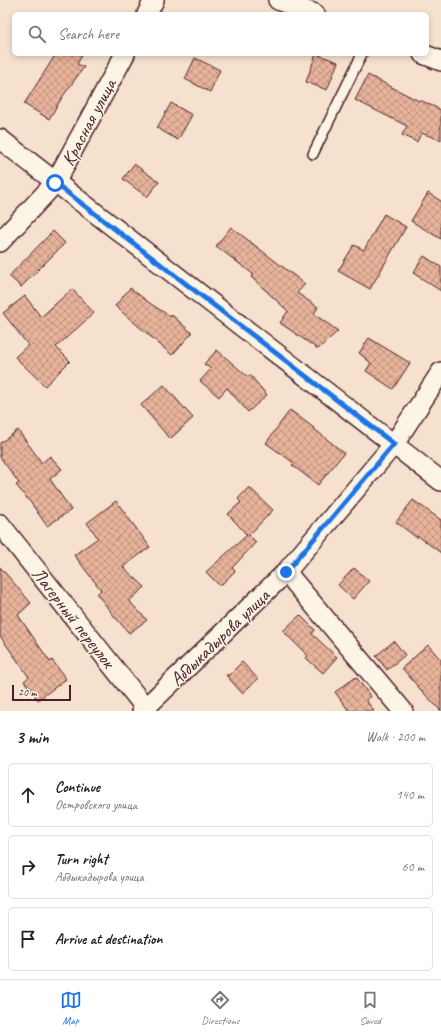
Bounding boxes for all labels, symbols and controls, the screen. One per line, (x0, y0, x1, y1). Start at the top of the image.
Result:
search box (12, 12, 429, 56)
icon: search (26, 23, 48, 45)
text: Search here (58, 25, 119, 44)
street label: Красная улица (56, 73, 123, 170)
route start (46, 174, 64, 192)
street label: Лагерный переулок (26, 562, 121, 674)
route end (277, 563, 295, 581)
street label: Абдыкадырова улица (165, 583, 276, 691)
scale bar (12, 683, 71, 702)
text: 20 m (18, 685, 37, 699)
text: 3 min (16, 727, 49, 748)
text: Walk · 200 m (366, 729, 425, 745)
text: Continue (55, 778, 100, 797)
icon: ahead (17, 784, 39, 806)
text: 140 m (396, 787, 424, 803)
text: Островского улица (55, 797, 137, 813)
text: Turn right (55, 850, 108, 869)
icon: right (17, 856, 39, 878)
text: 60 m (402, 859, 424, 875)
text: Абдыкадырова улица (55, 869, 144, 885)
icon: arrive (17, 928, 39, 950)
text: Arrive at destination (55, 930, 162, 949)
tab: Map (60, 989, 82, 1027)
tab: Directions (201, 989, 240, 1027)
tab: Saved (359, 989, 381, 1027)

